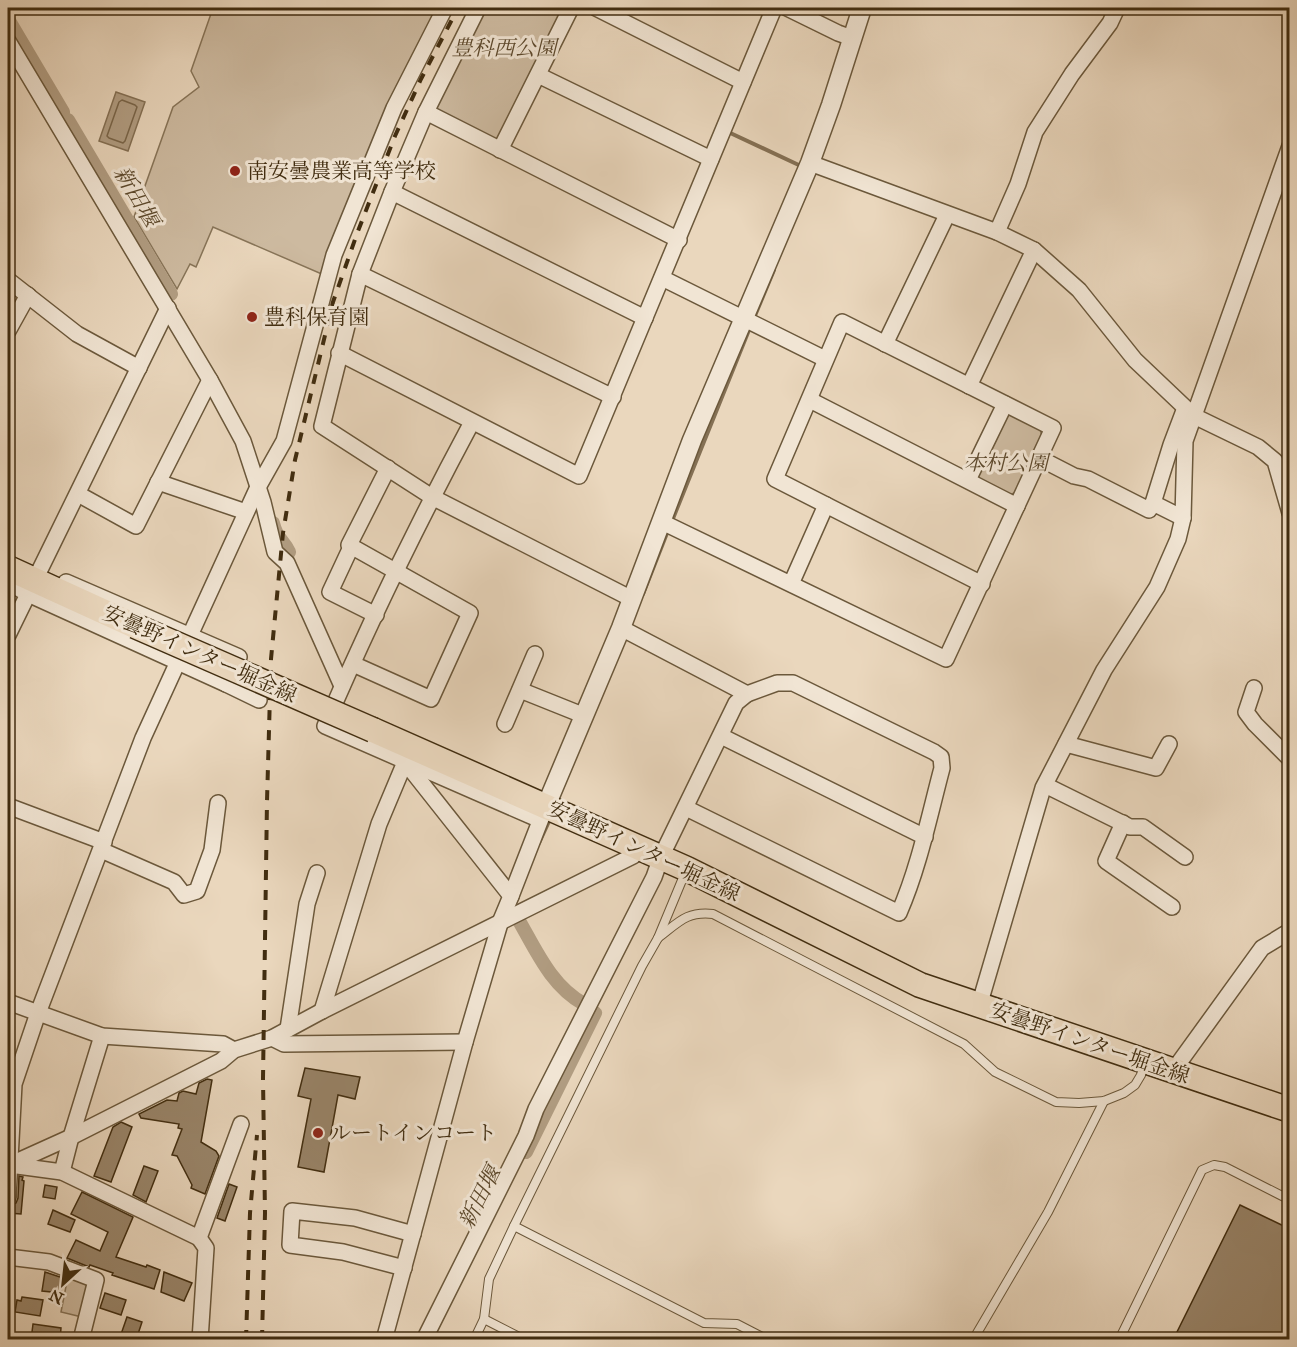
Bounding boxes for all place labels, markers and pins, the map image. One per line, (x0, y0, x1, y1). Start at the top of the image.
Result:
place label: 南安曇農業高等学校 (247, 158, 436, 184)
marker: 南安曇農業高等学校 (228, 164, 242, 178)
place label: 豊科保育園 (264, 304, 369, 330)
marker: 豊科保育園 (245, 310, 259, 324)
place label: ルートインコート (330, 1120, 497, 1146)
marker: ルートインコート (311, 1126, 325, 1140)

